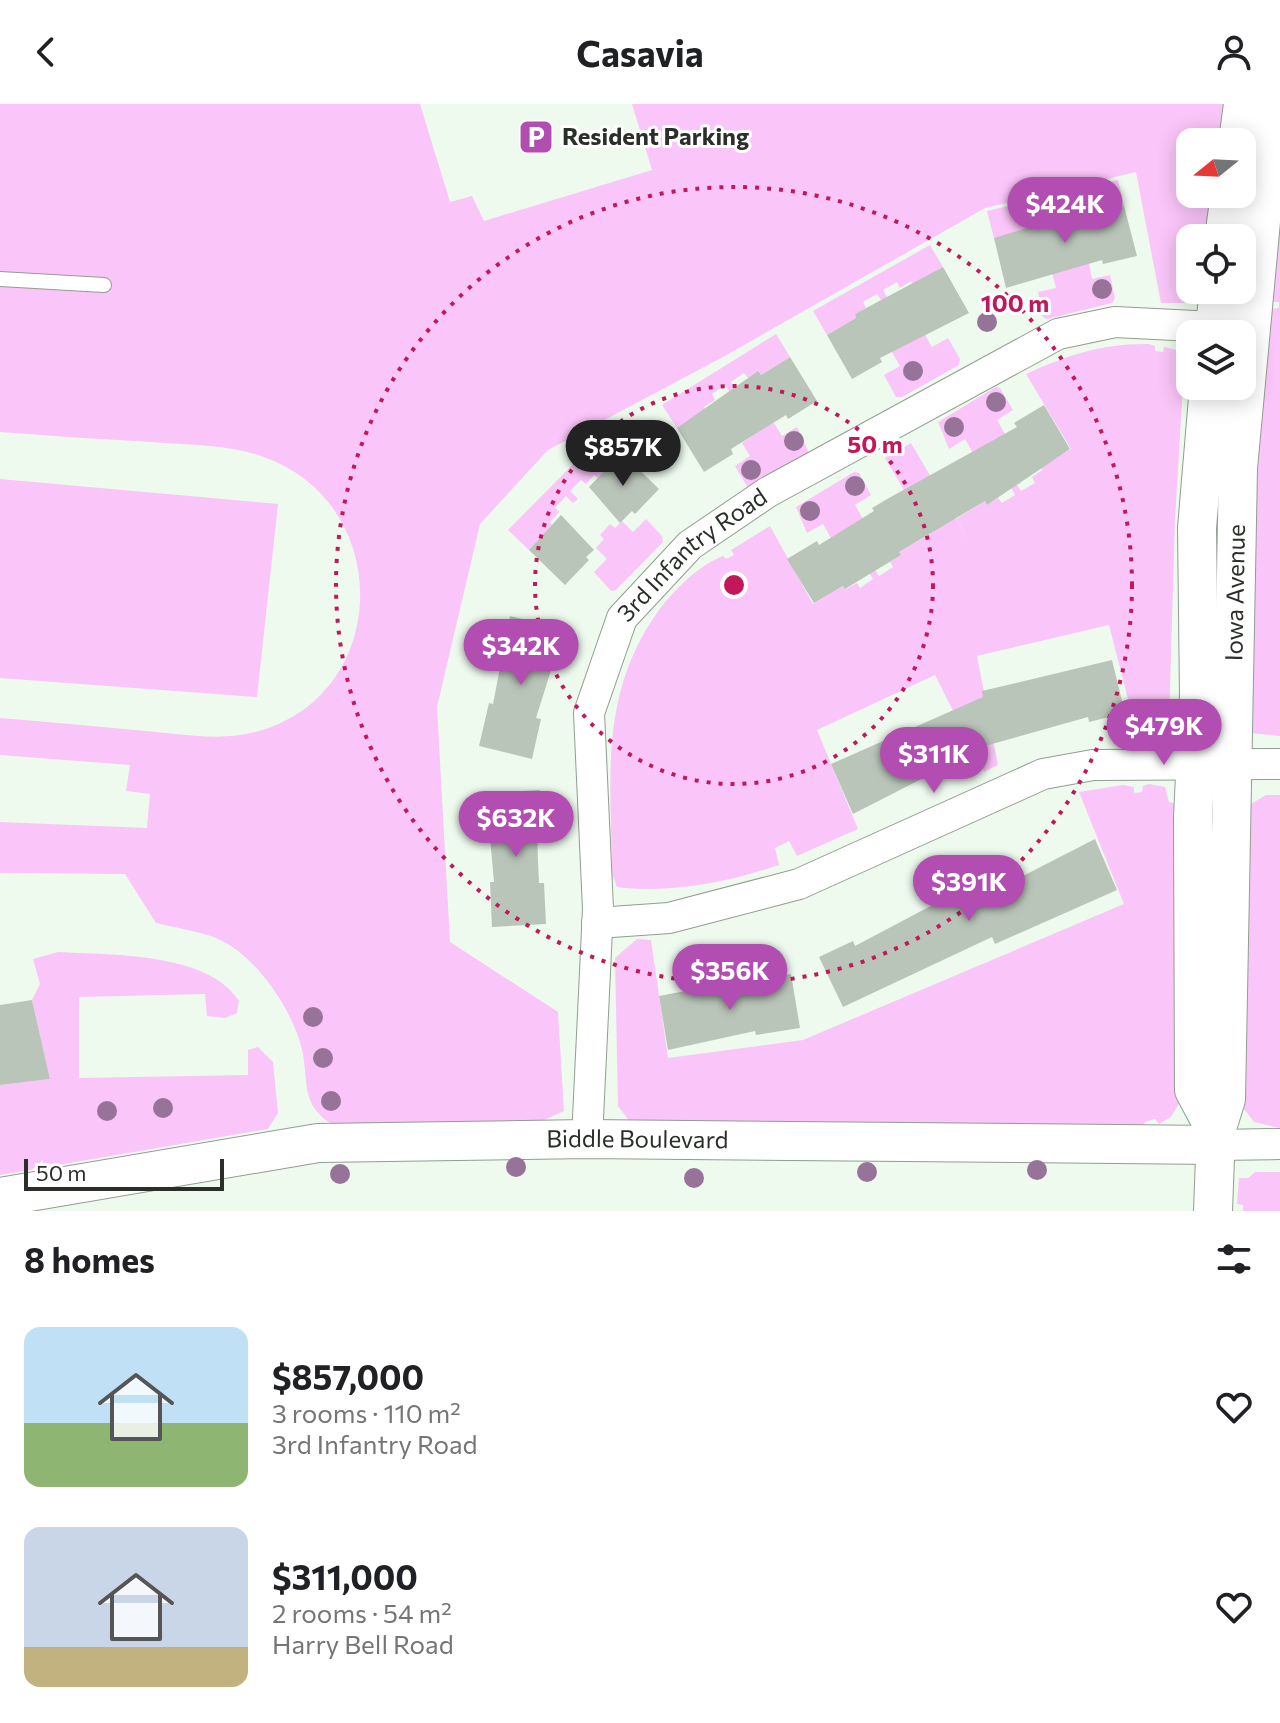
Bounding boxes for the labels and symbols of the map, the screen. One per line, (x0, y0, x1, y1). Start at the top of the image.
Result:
parking icon: Resident Parking (517, 118, 555, 156)
place label: Resident Parking (562, 121, 749, 150)
north arrow (1176, 128, 1256, 208)
pin: $424K (1009, 177, 1121, 245)
text: 100 m (981, 288, 1049, 317)
pin: $857K (567, 420, 679, 488)
text: 50 m (847, 429, 903, 458)
street label: 3rd Infantry Road (610, 481, 772, 627)
street label: Iowa Avenue (1218, 524, 1250, 661)
centre of rings (720, 571, 748, 599)
pin: $342K (465, 619, 577, 687)
pin: $479K (1108, 699, 1220, 767)
pin: $311K (878, 727, 990, 795)
pin: $632K (460, 791, 572, 859)
pin: $391K (913, 855, 1025, 923)
pin: $356K (674, 944, 786, 1012)
street label: Biddle Boulevard (546, 1123, 729, 1153)
scale bar (24, 1155, 224, 1191)

